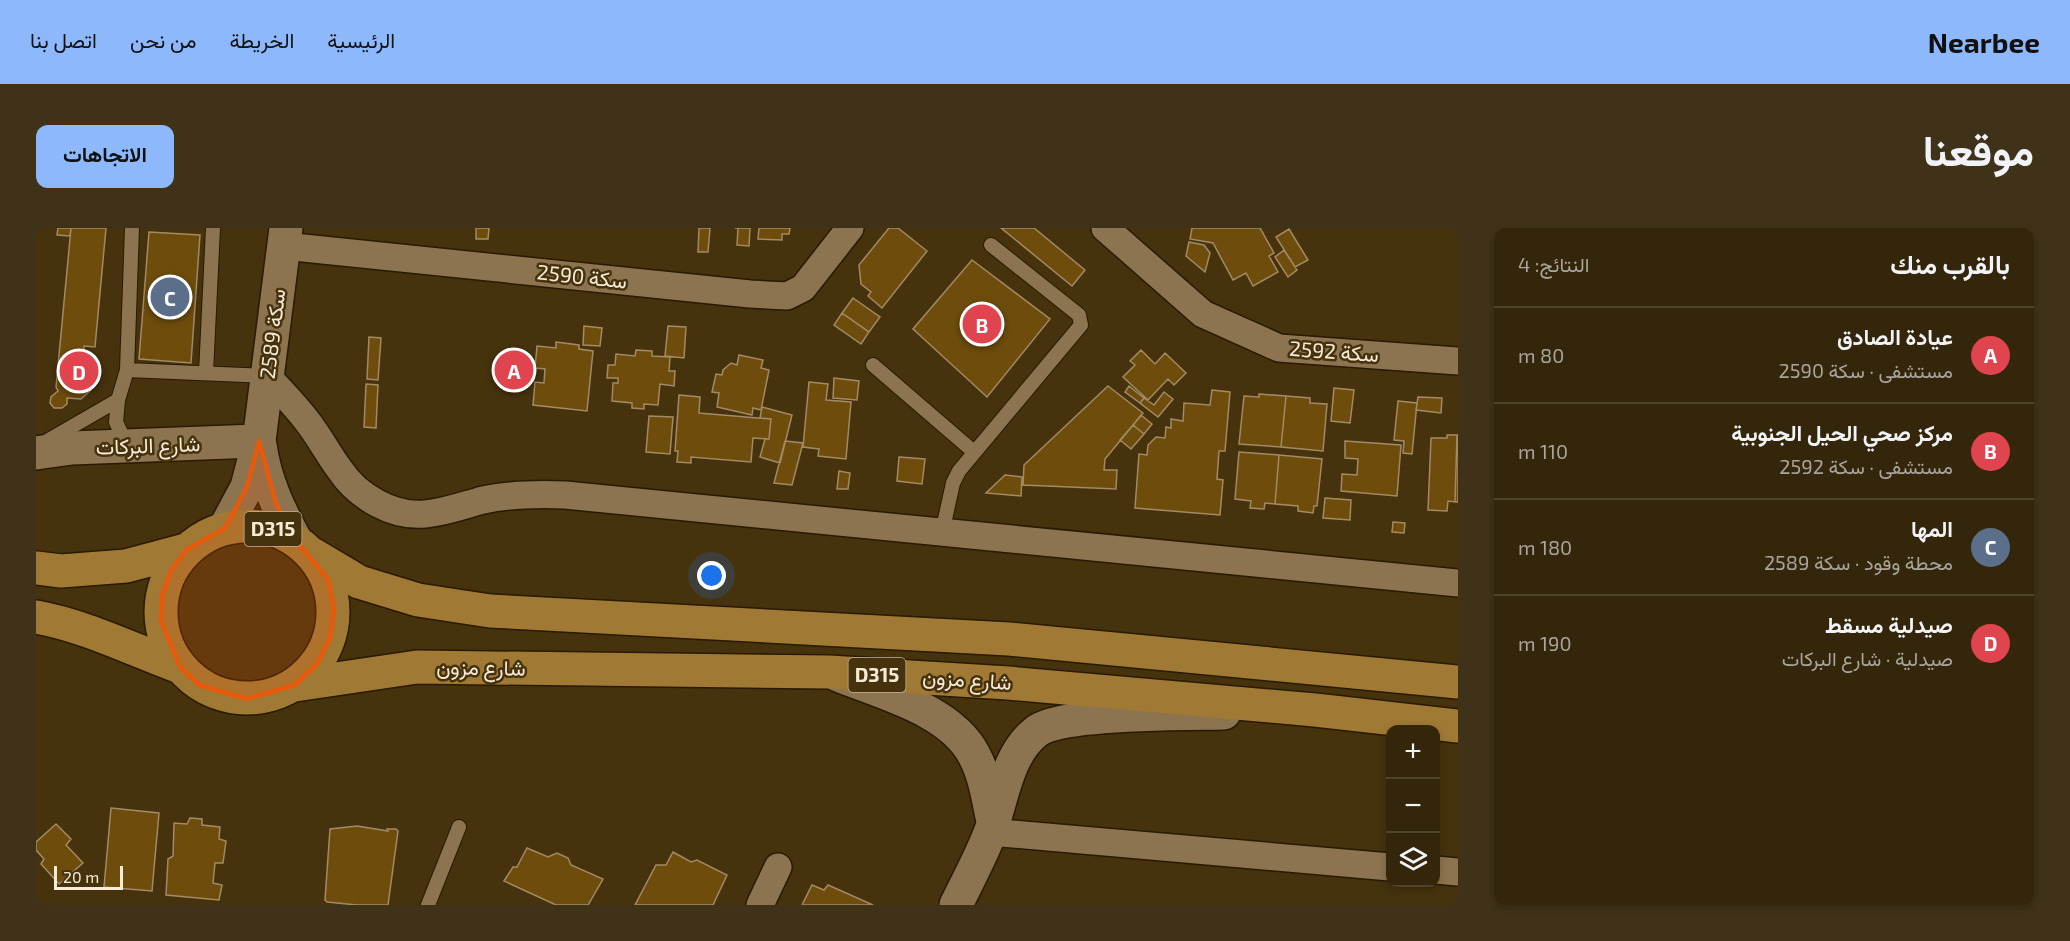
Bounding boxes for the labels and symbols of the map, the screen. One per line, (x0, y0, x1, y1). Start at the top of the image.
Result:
street label: سكة 2590 (536, 258, 629, 293)
pin: C (150, 274, 190, 320)
street label: سكة 2589 (254, 287, 289, 380)
pin: B (962, 302, 1002, 346)
street label: سكة 2592 (1288, 335, 1380, 366)
pin: D (60, 348, 99, 394)
pin: A (494, 348, 534, 392)
street label: شارع البركات (95, 430, 201, 462)
road number: D315 (244, 512, 302, 546)
your location (697, 561, 726, 590)
street label: شارع مزون (436, 653, 526, 683)
road number: D315 (848, 658, 906, 692)
street label: شارع مزون (921, 663, 1013, 697)
scale bar (54, 863, 123, 890)

